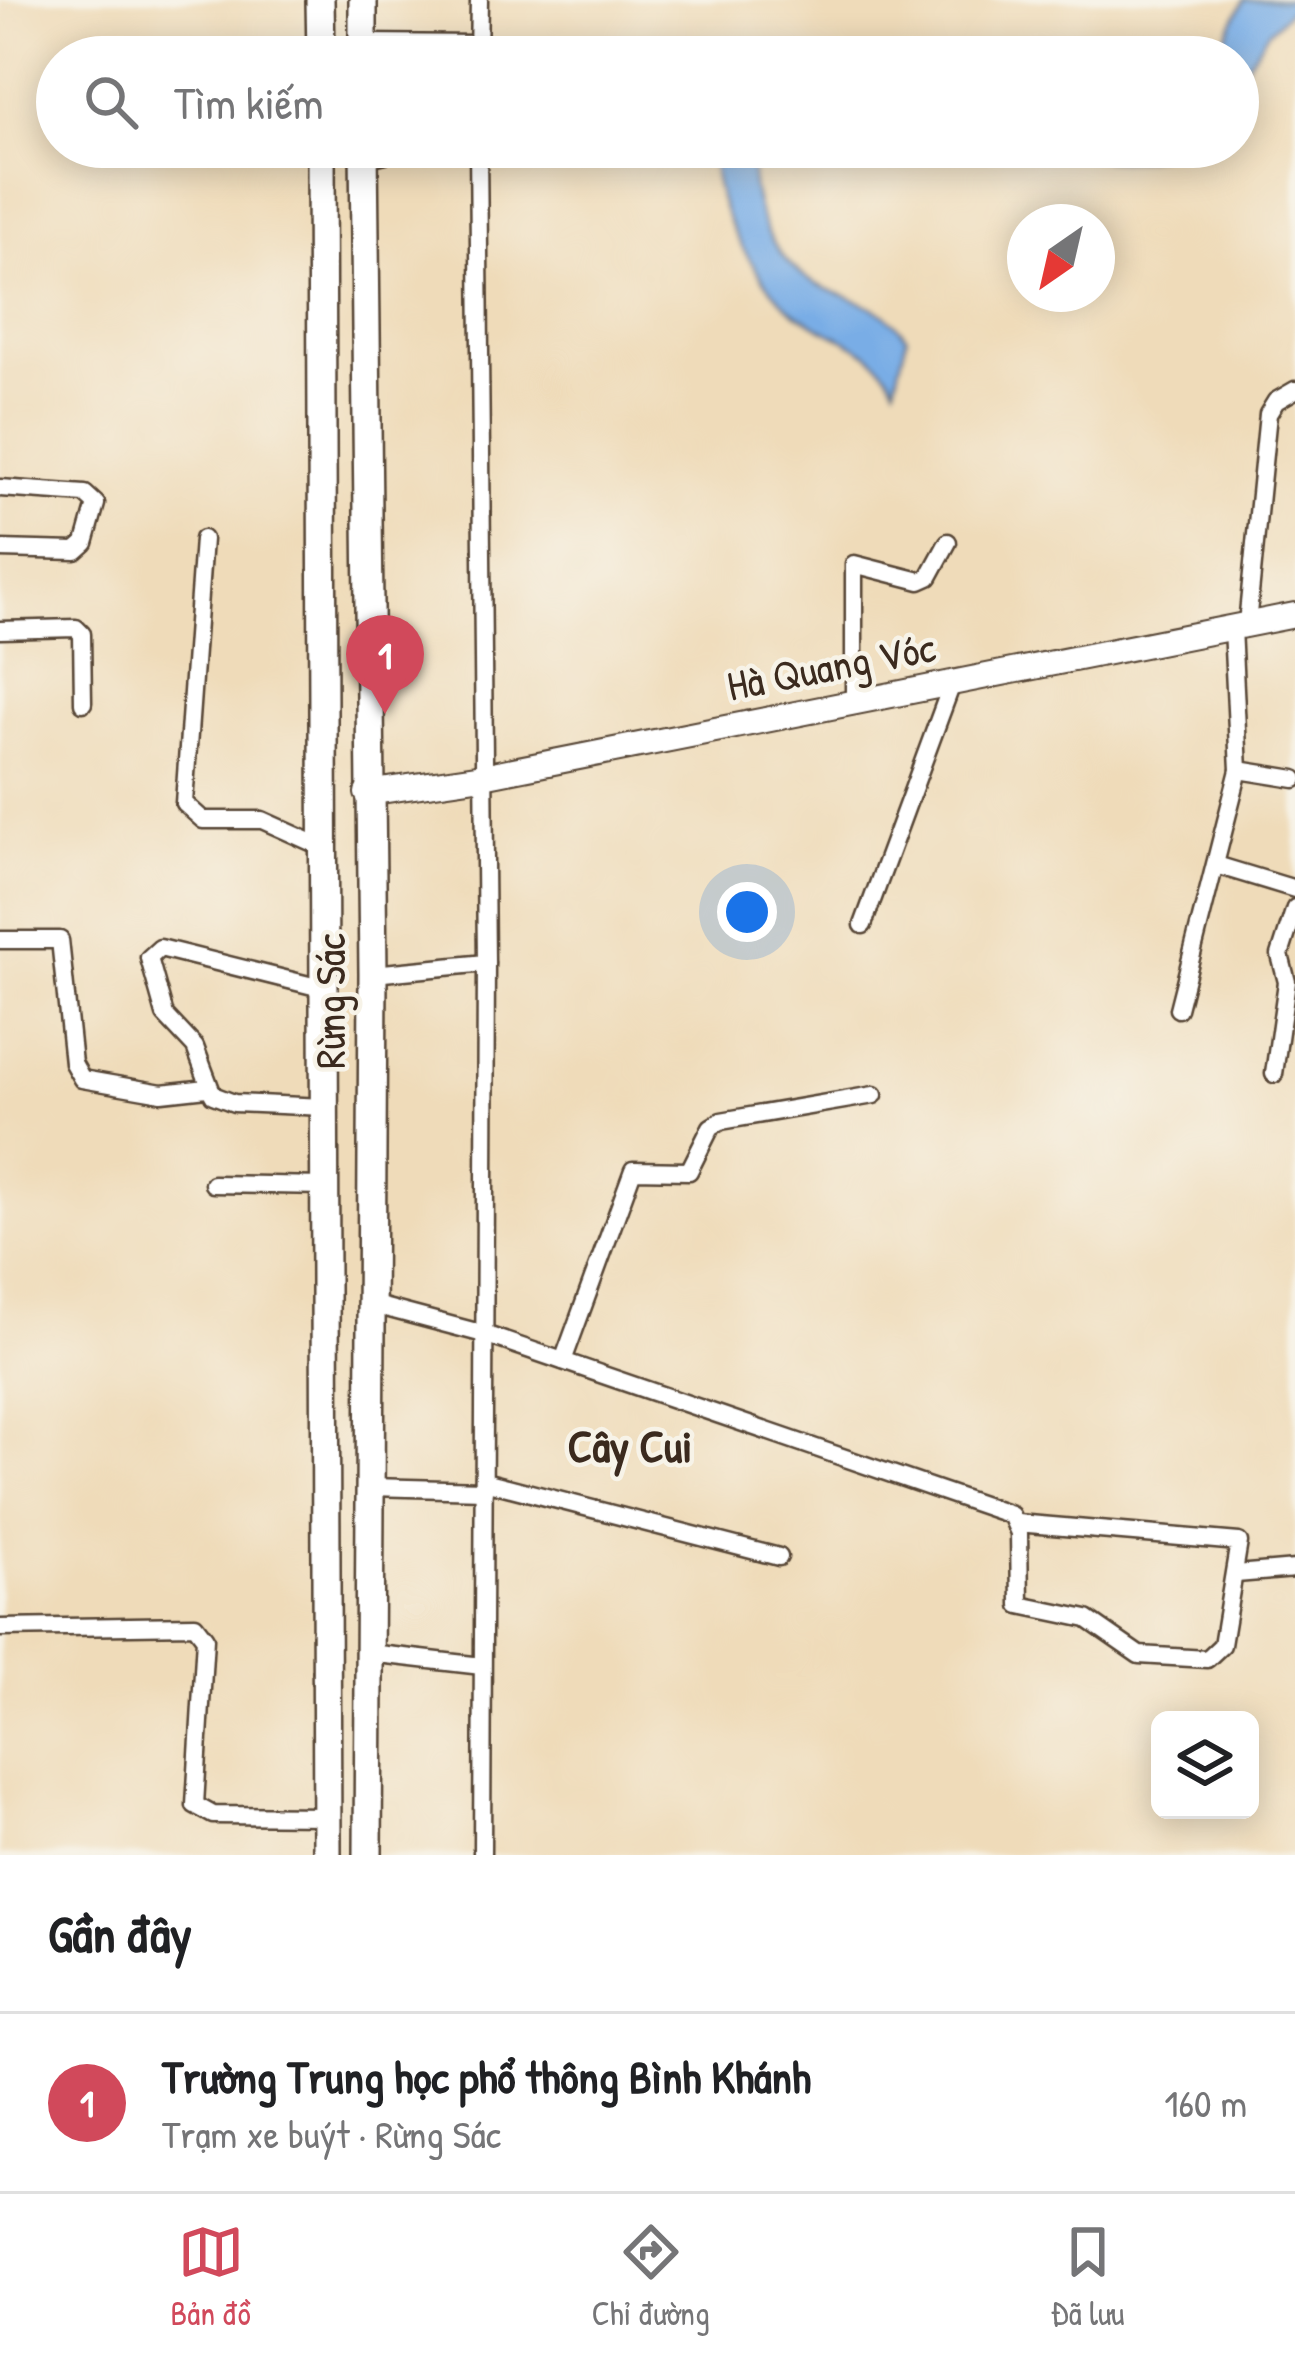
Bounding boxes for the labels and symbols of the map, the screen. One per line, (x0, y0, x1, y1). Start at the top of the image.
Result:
north arrow (1007, 204, 1115, 312)
pin: 1 (346, 615, 424, 714)
street label: Hà Quang Vóc (722, 617, 940, 714)
your location (717, 882, 777, 942)
street label: Rừng Sác (301, 933, 358, 1069)
district label: Cây Cui (568, 1415, 692, 1477)

